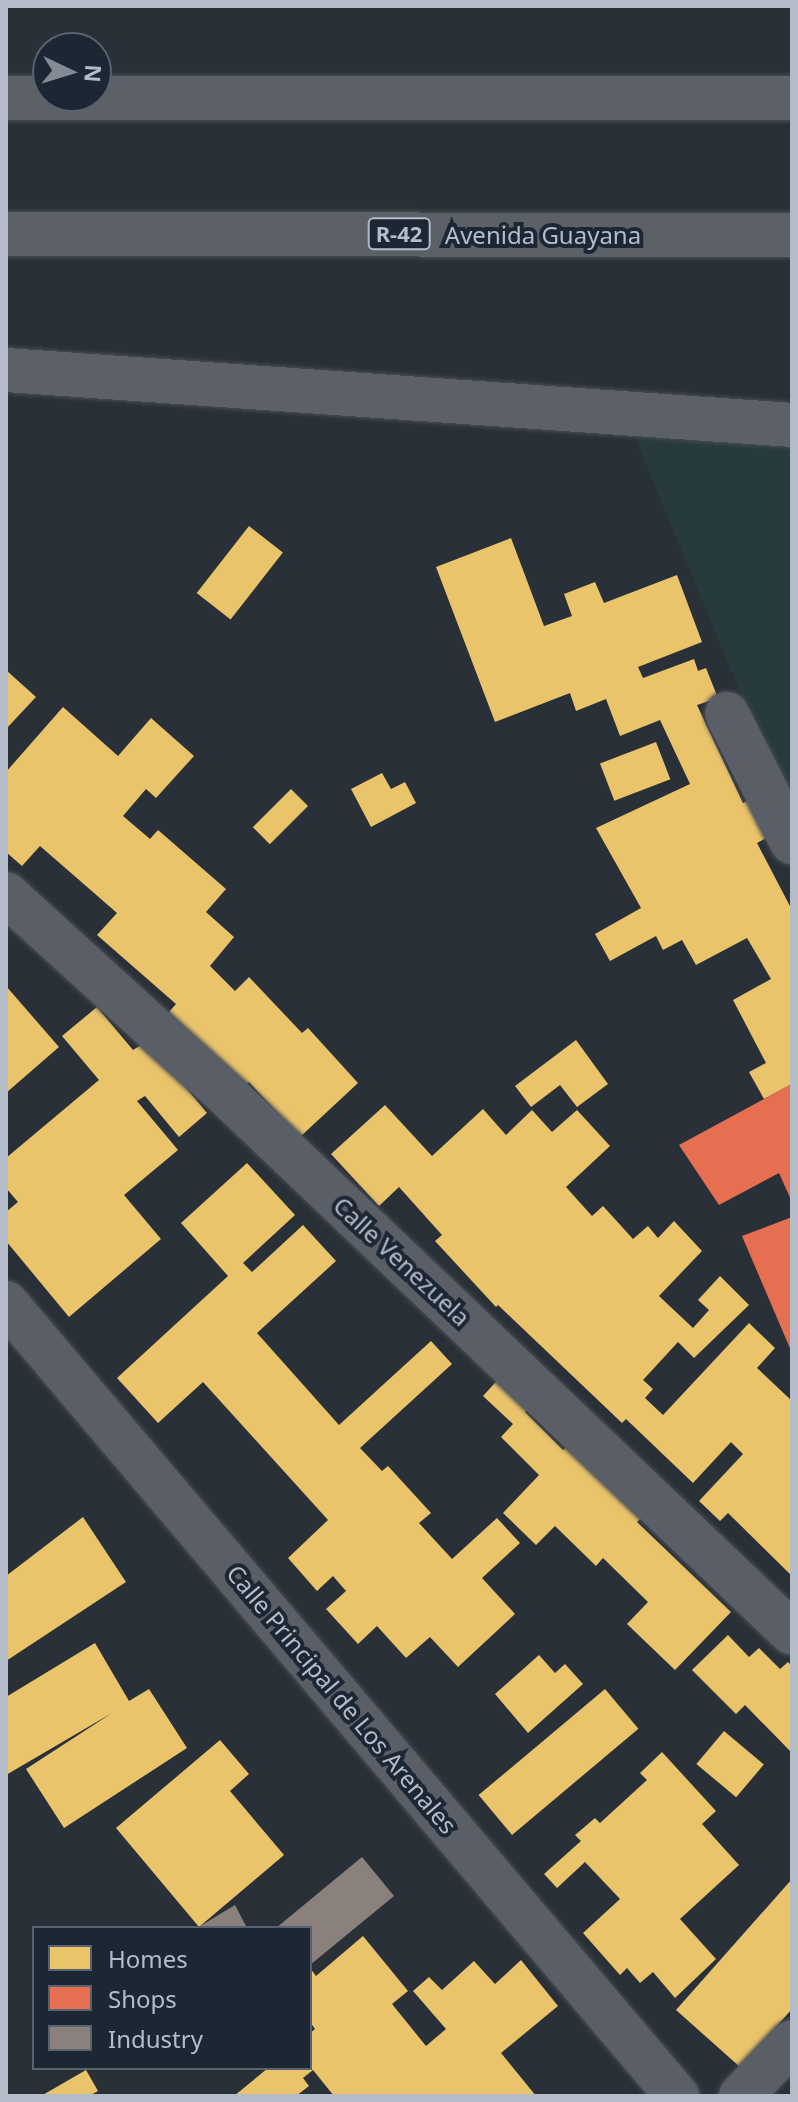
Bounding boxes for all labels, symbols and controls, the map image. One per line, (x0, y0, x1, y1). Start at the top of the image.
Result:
north arrow (32, 32, 112, 112)
text: N (78, 64, 110, 83)
road number: R-42 (367, 216, 431, 252)
street label: Avenida Guayana (445, 221, 641, 249)
street label: Calle Venezuela (328, 1191, 476, 1331)
street label: Calle Principal de Los Arenales (221, 1559, 463, 1839)
legend (32, 1926, 312, 2070)
text: Homes (108, 1942, 188, 1975)
text: Shops (108, 1982, 177, 2015)
text: Industry (108, 2022, 203, 2055)

